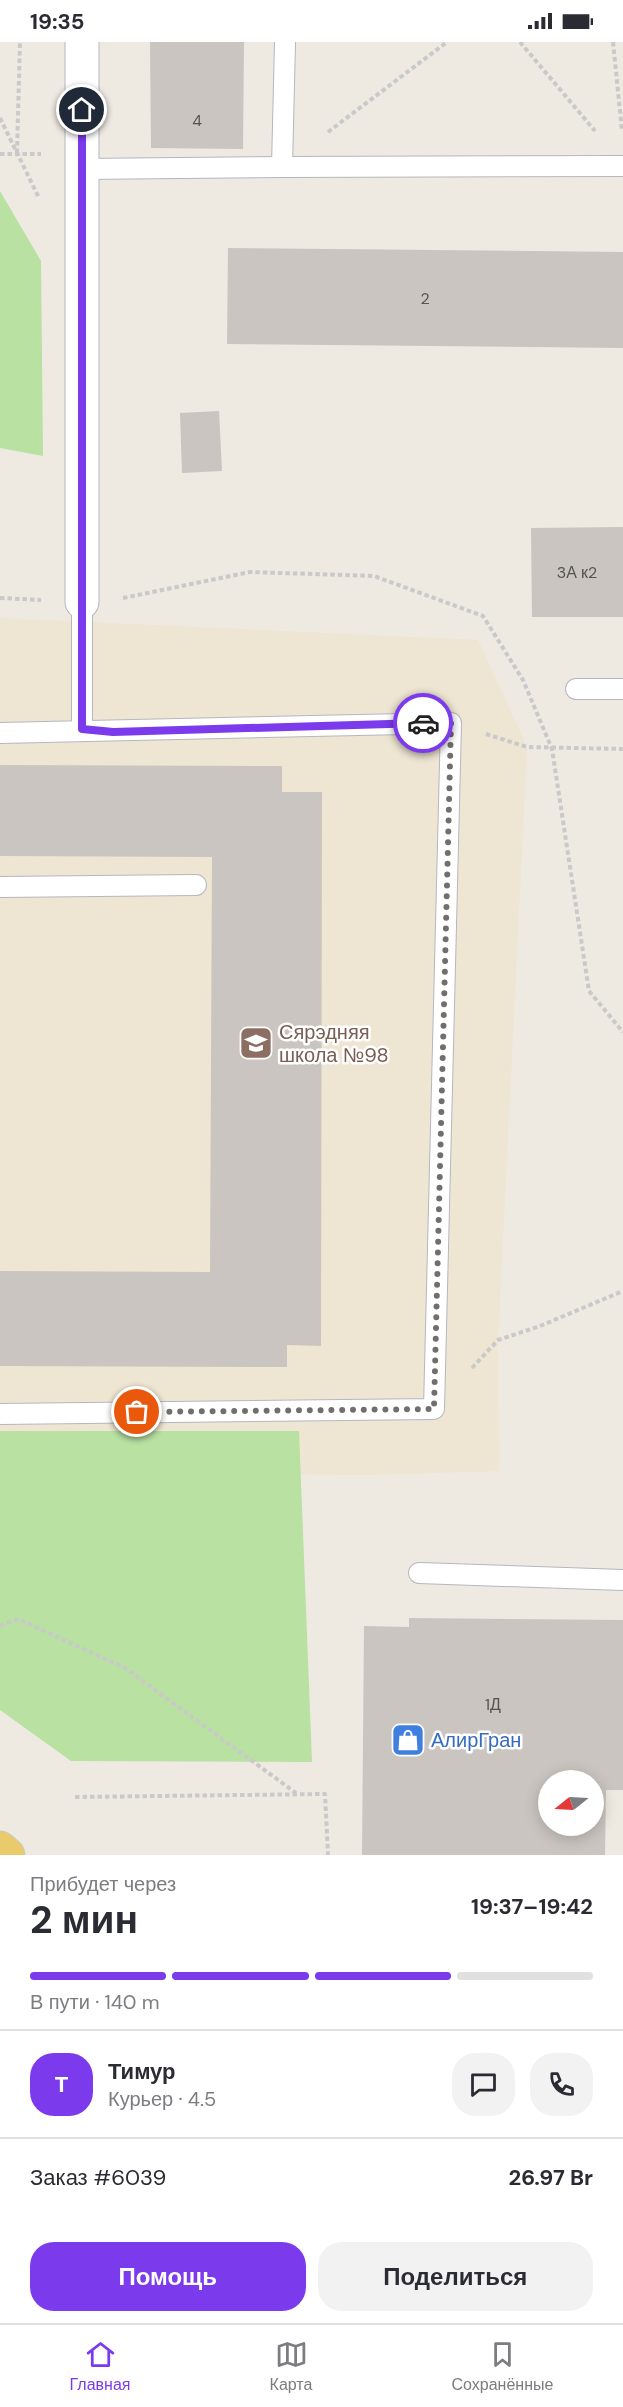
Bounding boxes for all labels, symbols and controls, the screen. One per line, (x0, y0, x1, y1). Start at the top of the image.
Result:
text: 19:35 (30, 7, 85, 36)
pin (56, 84, 107, 135)
icon: home (65, 93, 98, 126)
house number: 4 (192, 110, 202, 131)
house number: 2 (420, 288, 430, 309)
house number: 3А к2 (557, 562, 597, 583)
courier (393, 693, 453, 753)
icon: car (407, 707, 440, 740)
place label: Сярэдняя школа №98 (279, 1019, 389, 1068)
school or university icon: Сярэдняя школа №98 (238, 1025, 274, 1061)
pin (111, 1386, 162, 1437)
icon: bag (120, 1395, 153, 1428)
house number: 1Д (485, 1694, 501, 1715)
shop icon: АлирГран (390, 1722, 426, 1758)
place label: АлирГран (431, 1727, 521, 1753)
north arrow (538, 1770, 604, 1836)
map controls (538, 1770, 604, 1836)
text: Прибудет через (30, 1871, 176, 1897)
text: 19:37–19:42 (471, 1892, 593, 1921)
text: 2 мин (30, 1894, 138, 1945)
text: В пути · 140 m (30, 1989, 160, 2015)
button: chat (452, 2053, 515, 2116)
button: phone (530, 2053, 593, 2116)
text: Тимур (108, 2057, 176, 2086)
text: Т (55, 2070, 68, 2099)
text: Курьер · 4.5 (108, 2086, 216, 2112)
text: Заказ #6039 (30, 2163, 166, 2192)
text: 26.97 Br (508, 2163, 593, 2192)
button: Помощь (30, 2242, 306, 2311)
button: Поделиться (318, 2242, 593, 2311)
tab: Главная (70, 2338, 130, 2395)
tab: Карта (270, 2338, 312, 2395)
tab: Сохранённые (452, 2338, 553, 2395)

